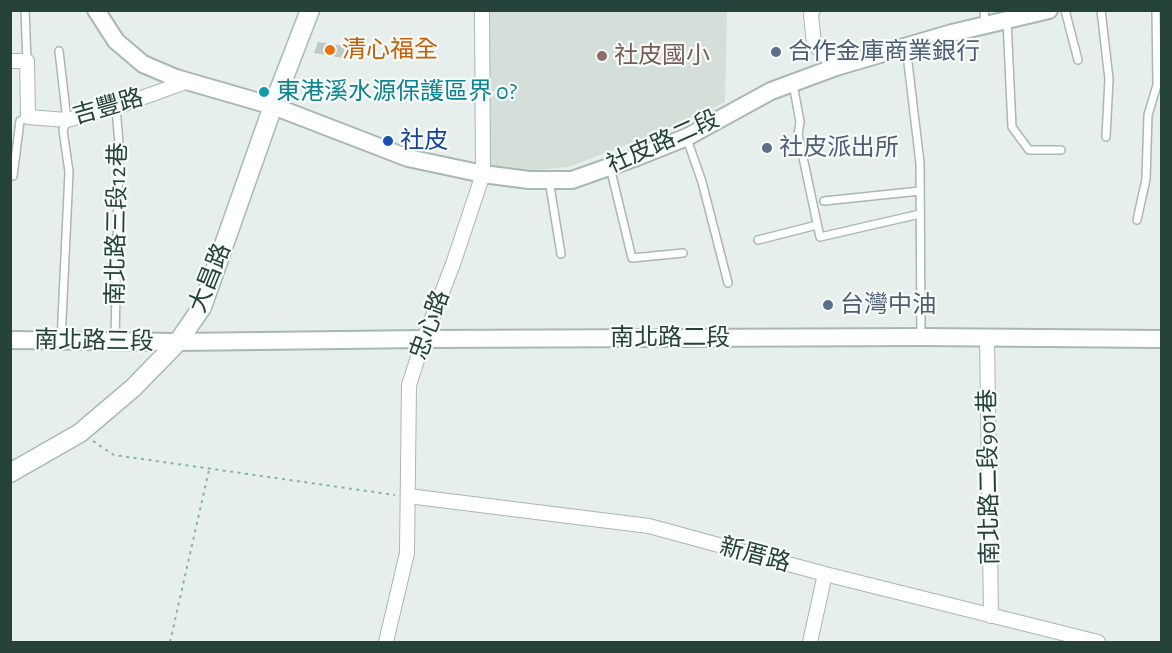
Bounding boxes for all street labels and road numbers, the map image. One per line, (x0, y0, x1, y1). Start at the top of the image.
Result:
street label: 吉豐路 (69, 83, 147, 131)
street label: 社皮路二段 (602, 104, 724, 180)
street label: 南北路三段12巷 (101, 142, 133, 306)
street label: 大昌路 (183, 239, 237, 317)
street label: 忠心路 (404, 286, 456, 364)
street label: 南北路二段 (610, 324, 730, 352)
street label: 南北路三段 (34, 326, 154, 356)
street label: 南北路二段901巷 (973, 389, 1005, 565)
street label: 新厝路 (716, 532, 794, 578)

